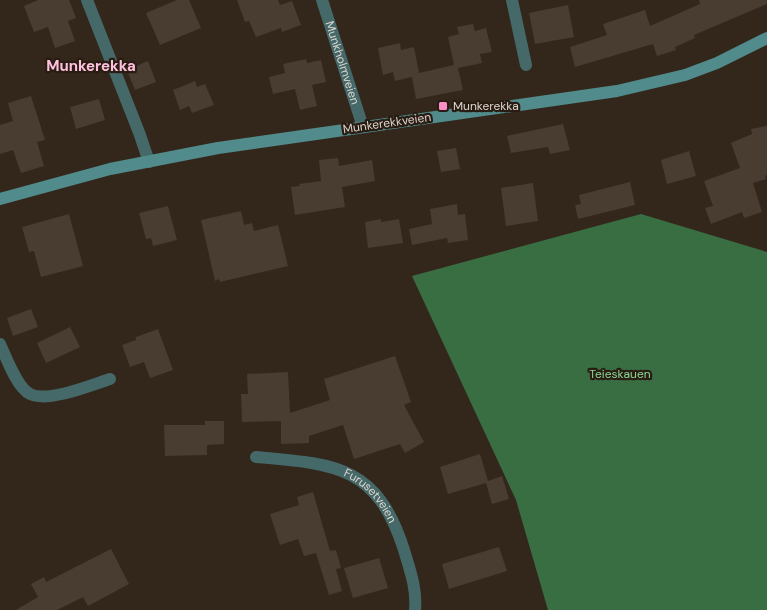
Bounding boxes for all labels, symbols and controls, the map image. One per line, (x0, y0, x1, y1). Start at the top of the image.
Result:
street label: Munkholmveien (321, 19, 363, 107)
district label: Munkerekka (46, 56, 136, 76)
place label: Munkerekka (453, 98, 519, 114)
marker: Munkerekka (437, 100, 449, 112)
street label: Munkerekkveien (342, 109, 432, 137)
park label: Teieskauen (589, 366, 651, 382)
street label: Furusetveien (341, 465, 400, 526)

